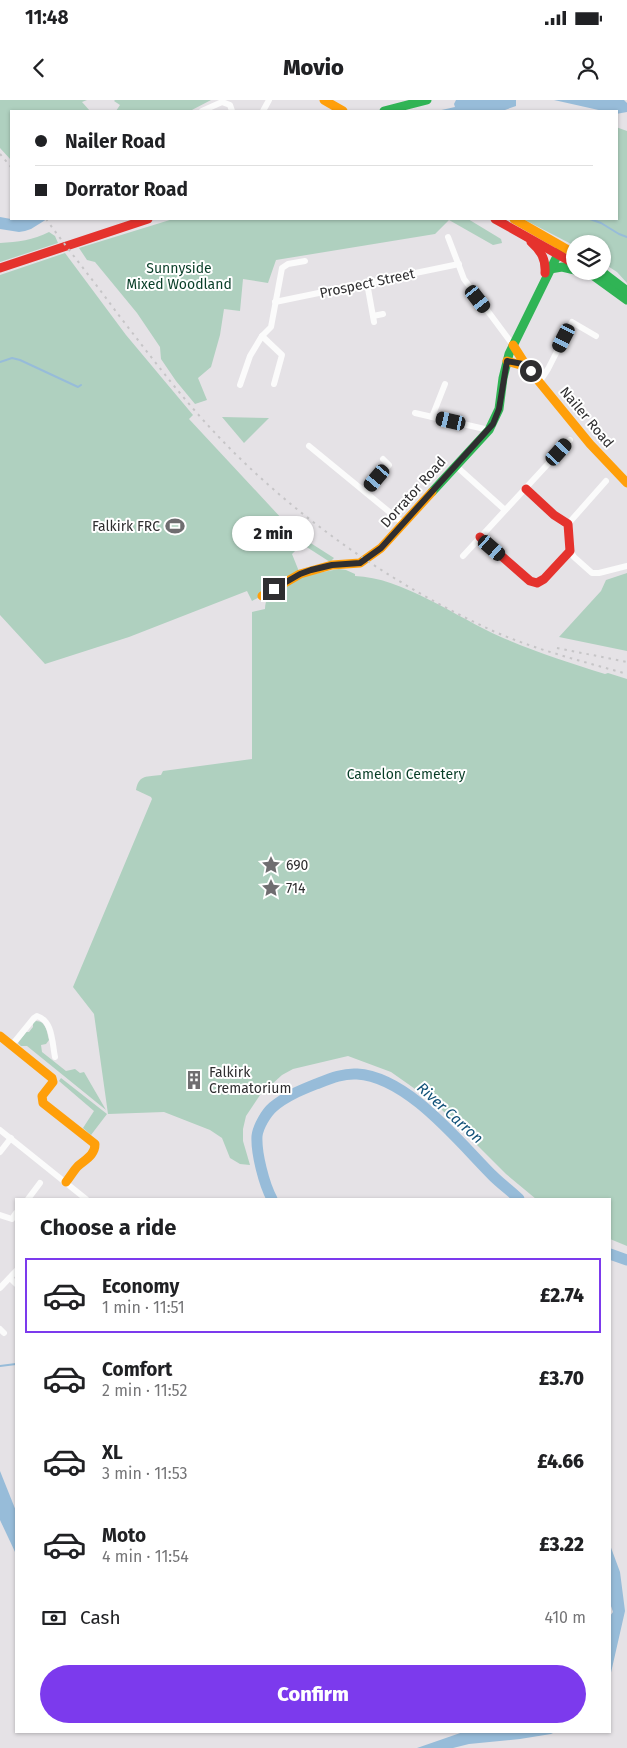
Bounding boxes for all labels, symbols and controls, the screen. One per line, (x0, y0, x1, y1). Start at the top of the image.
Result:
text: 11:48 (25, 6, 69, 29)
icon: back (25, 54, 53, 82)
text: Movio (283, 54, 344, 81)
icon: person (574, 54, 602, 82)
text: Nailer Road (65, 130, 166, 153)
text: Dorrator Road (65, 178, 188, 201)
map controls (566, 235, 611, 280)
button: layers (566, 235, 611, 280)
park label: Sunnyside Mixed Woodland (126, 260, 232, 293)
street label: Prospect Street (318, 265, 417, 302)
car (462, 283, 493, 315)
car (550, 321, 577, 355)
route start (520, 360, 542, 382)
street label: Nailer Road (556, 383, 617, 451)
car (434, 410, 467, 432)
car (543, 436, 574, 468)
street label: Dorrator Road (377, 453, 450, 531)
car (361, 462, 392, 494)
sports icon: Falkirk FRC (164, 515, 186, 537)
callout: 2 min (233, 516, 315, 552)
place label: Falkirk FRC (92, 518, 160, 535)
text: 2 min (253, 524, 293, 543)
car (475, 532, 508, 564)
route end (263, 578, 285, 600)
park label: Camelon Cemetery (347, 766, 465, 783)
place icon: 690 (260, 854, 282, 876)
place label: 690 (286, 857, 309, 874)
place icon: 714 (260, 877, 282, 899)
place label: 714 (286, 880, 306, 897)
place label: Falkirk Crematorium (209, 1064, 291, 1097)
building icon: Falkirk Crematorium (183, 1069, 205, 1091)
water label: River Carron (413, 1079, 487, 1147)
text: Choose a ride (40, 1214, 176, 1241)
icon: car (42, 1273, 87, 1318)
text: Economy (102, 1275, 179, 1298)
text: £2.74 (540, 1284, 584, 1307)
text: 1 min · 11:51 (102, 1298, 185, 1317)
icon: car (42, 1356, 87, 1401)
text: Comfort (102, 1358, 172, 1381)
text: £3.70 (539, 1367, 584, 1390)
text: 2 min · 11:52 (102, 1381, 187, 1400)
icon: car (42, 1439, 87, 1484)
text: XL (102, 1441, 123, 1464)
text: £4.66 (537, 1450, 584, 1473)
text: 3 min · 11:53 (102, 1464, 188, 1483)
icon: car (42, 1522, 87, 1567)
text: Moto (102, 1524, 146, 1547)
text: £3.22 (539, 1533, 584, 1556)
text: 4 min · 11:54 (102, 1547, 189, 1566)
icon: cash (40, 1604, 68, 1632)
text: Cash (80, 1606, 121, 1629)
text: 410 m (545, 1608, 586, 1627)
button: Confirm (40, 1665, 586, 1723)

